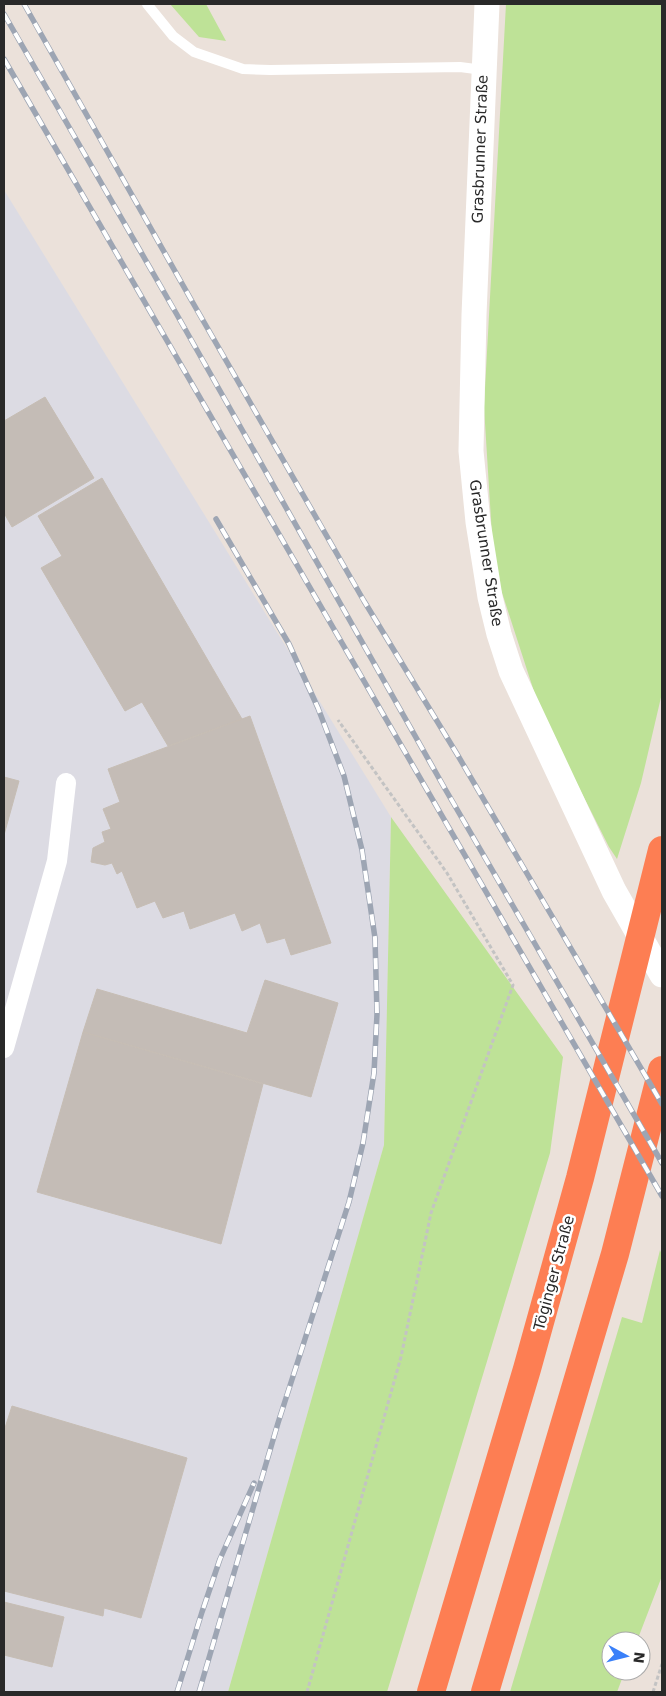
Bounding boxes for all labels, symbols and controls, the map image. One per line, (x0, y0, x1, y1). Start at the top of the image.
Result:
street label: Grasbrunner Straße (468, 74, 492, 224)
street label: Grasbrunner Straße (465, 478, 507, 628)
street label: Töginger Straße (530, 1213, 578, 1334)
north arrow (601, 1631, 651, 1681)
text: N (630, 1651, 648, 1664)

